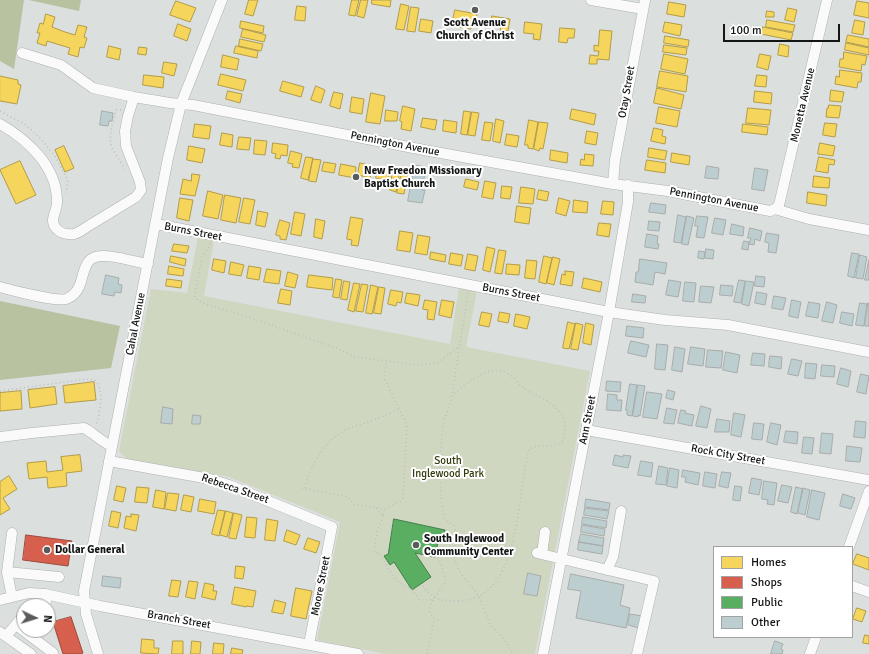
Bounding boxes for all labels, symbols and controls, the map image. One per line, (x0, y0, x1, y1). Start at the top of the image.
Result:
marker: Scott Avenue Church of Christ (470, 5, 480, 15)
place label: Scott Avenue Church of Christ (436, 16, 514, 42)
scale bar (725, 16, 842, 42)
text: 100 m (730, 23, 762, 38)
street label: Otay Street (616, 65, 638, 119)
street label: Monetta Avenue (788, 66, 818, 144)
street label: Pennington Avenue (349, 129, 441, 159)
place label: New Freedon Missionary Baptist Church (364, 164, 482, 190)
marker: New Freedon Missionary Baptist Church (351, 172, 361, 182)
street label: Pennington Avenue (668, 185, 760, 215)
street label: Burns Street (163, 220, 223, 244)
street label: Burns Street (481, 281, 541, 305)
street label: Cahal Avenue (123, 291, 149, 357)
street label: Ann Street (577, 394, 599, 446)
street label: Rock City Street (690, 442, 766, 468)
park label: South Inglewood Park (412, 454, 484, 480)
street label: Rebecca Street (200, 471, 270, 507)
place label: South Inglewood Community Center (424, 532, 514, 558)
marker: South Inglewood Community Center (411, 540, 421, 550)
place label: Dollar General (55, 543, 125, 557)
marker: Dollar General (42, 545, 52, 555)
legend (713, 546, 853, 638)
street label: Moore Street (309, 555, 333, 617)
text: Homes (751, 555, 786, 570)
text: Shops (751, 575, 782, 590)
text: Public (751, 595, 783, 610)
north arrow (16, 598, 56, 638)
street label: Branch Street (146, 608, 212, 632)
text: N (41, 615, 54, 623)
text: Other (751, 615, 780, 630)

